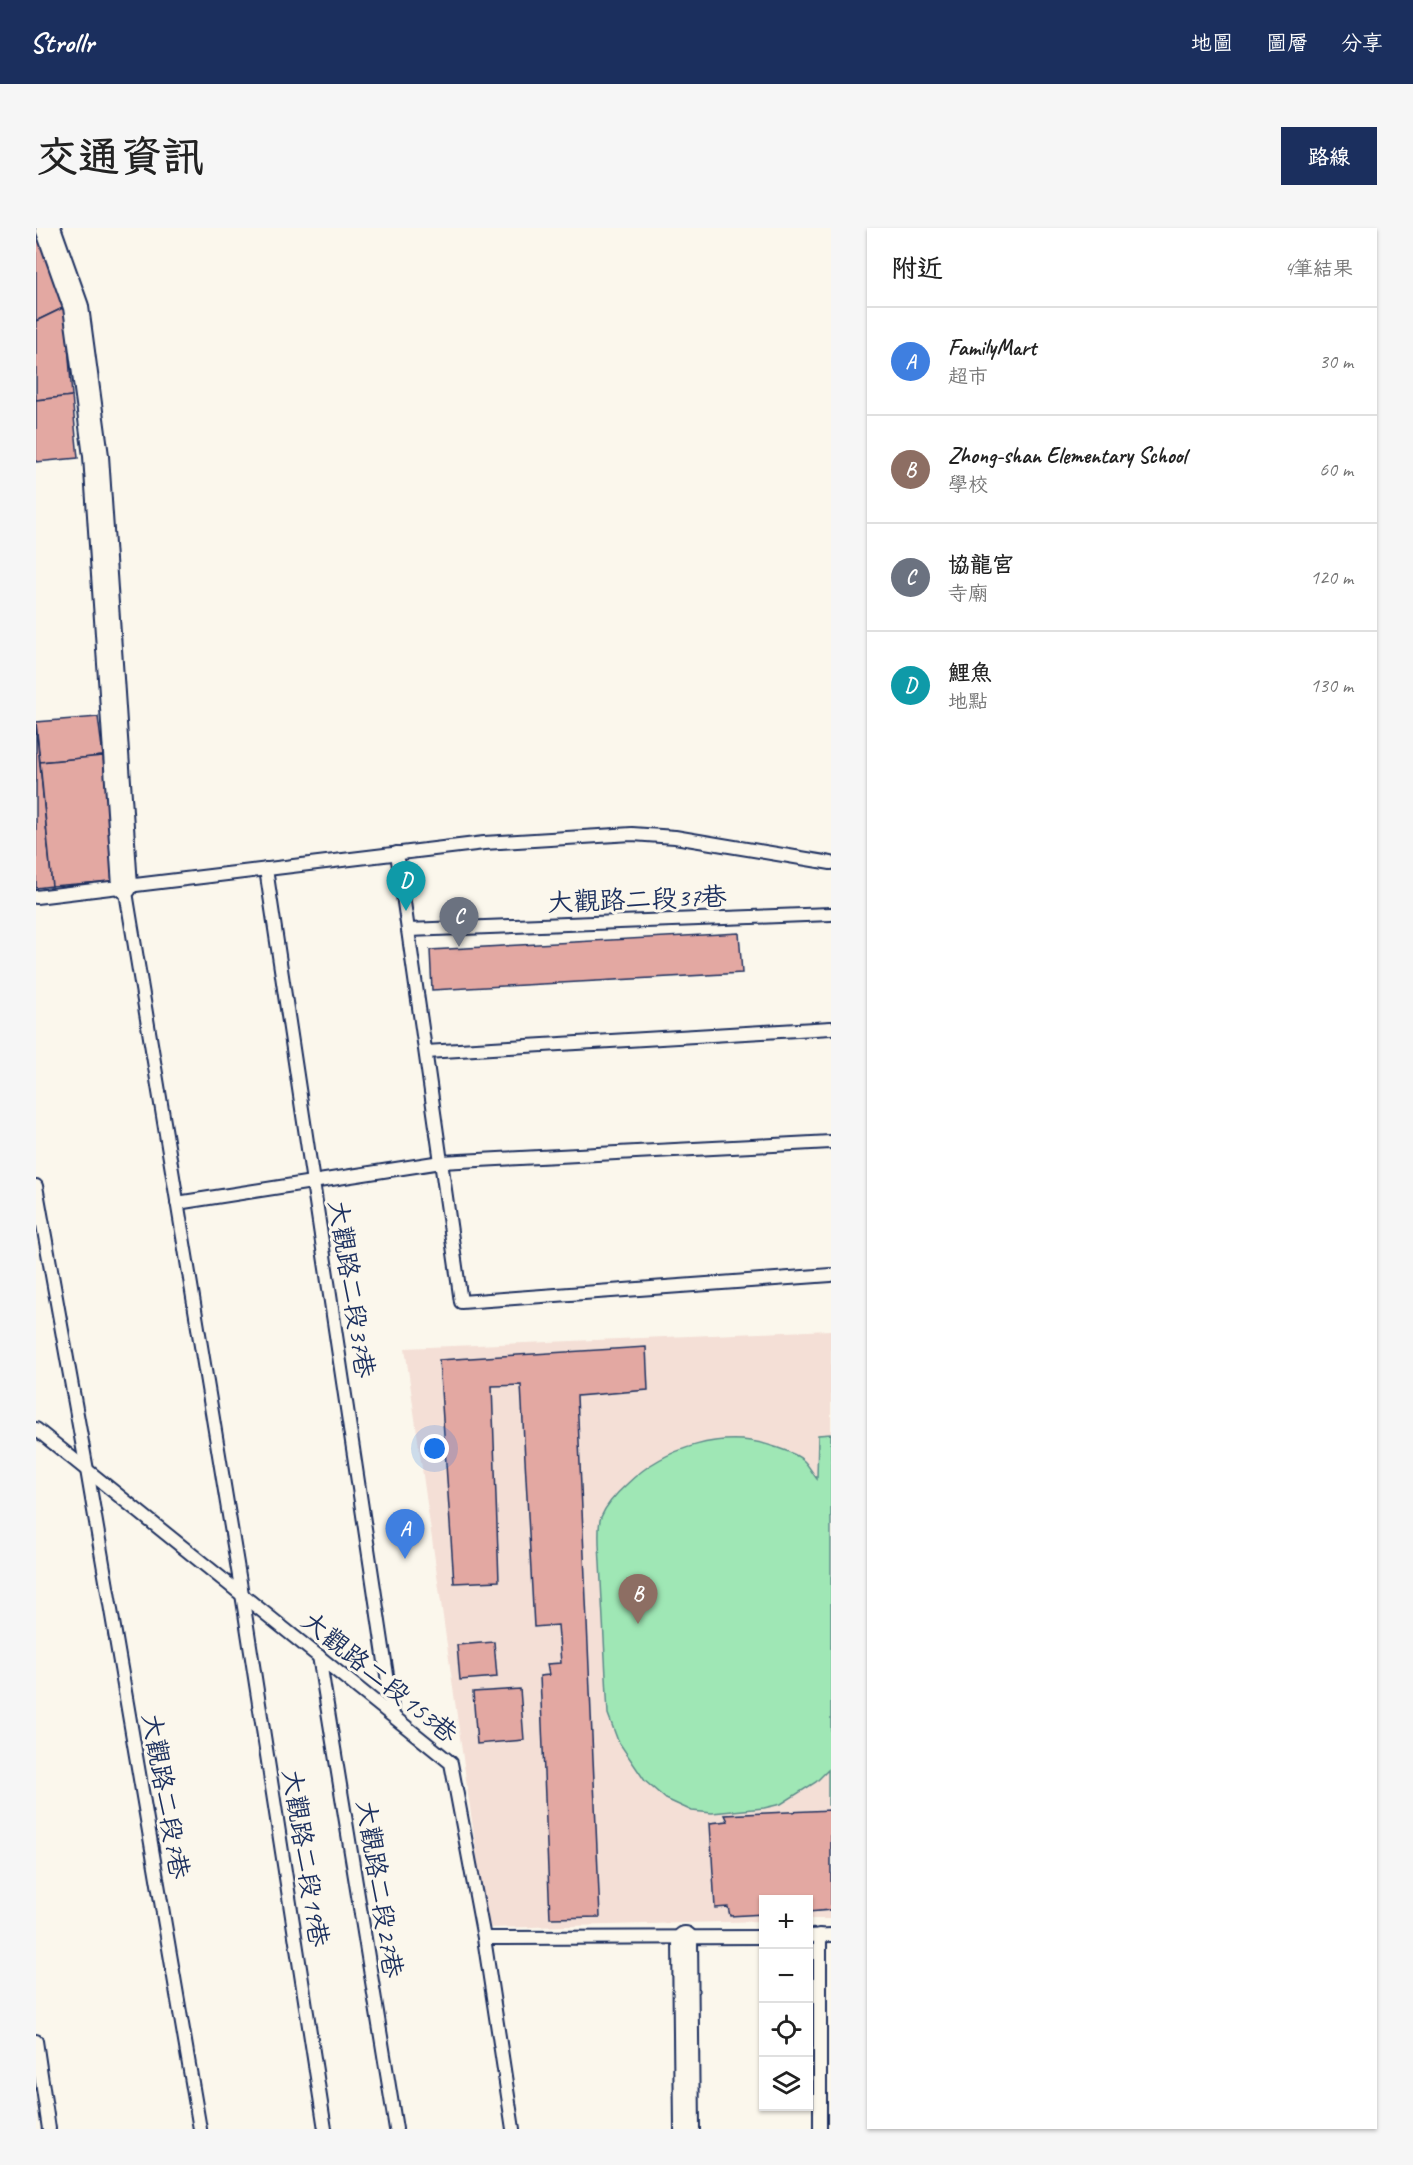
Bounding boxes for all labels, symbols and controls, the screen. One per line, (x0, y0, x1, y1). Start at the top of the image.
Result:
text: Strollr (30, 25, 94, 60)
text: 地圖 (1191, 30, 1233, 56)
text: 圖層 (1266, 30, 1308, 56)
text: 分享 (1341, 30, 1383, 56)
button: 路線 (1281, 127, 1377, 185)
text: 交通資訊 (36, 131, 204, 184)
text: 附近 (891, 252, 943, 285)
text: 4筆結果 (1284, 256, 1353, 281)
text: FamilyMart (948, 334, 1036, 362)
text: A (905, 349, 916, 374)
text: 30 m (1319, 349, 1353, 374)
text: 超市 (948, 364, 988, 389)
text: Zhong-shan Elementary School (948, 442, 1187, 470)
text: B (905, 457, 916, 482)
text: 60 m (1319, 457, 1353, 482)
text: 學校 (948, 472, 988, 497)
text: 協龍宮 (948, 551, 1014, 579)
text: C (906, 565, 915, 590)
text: 120 m (1310, 565, 1353, 590)
text: 寺廟 (948, 581, 988, 606)
text: 鯉魚 (948, 659, 992, 687)
text: D (905, 673, 916, 698)
text: 130 m (1310, 673, 1353, 698)
text: 地點 (948, 689, 988, 714)
pin: D (386, 862, 425, 911)
street label: 大觀路二段37巷 (547, 880, 727, 919)
pin: C (440, 898, 478, 947)
street label: 大觀路二段37巷 (321, 1198, 382, 1380)
your location (420, 1434, 449, 1463)
pin: A (386, 1510, 424, 1559)
pin: B (618, 1574, 658, 1624)
street label: 大觀路二段153巷 (295, 1604, 464, 1750)
street label: 大觀路二段7巷 (135, 1711, 196, 1882)
street label: 大觀路二段19巷 (275, 1767, 336, 1949)
street label: 大觀路二段27巷 (349, 1798, 410, 1980)
map controls (759, 1895, 813, 2111)
button: + (759, 1895, 813, 1949)
button: − (759, 1949, 813, 2003)
button: locate (759, 2003, 813, 2057)
button: layers (759, 2057, 813, 2111)

